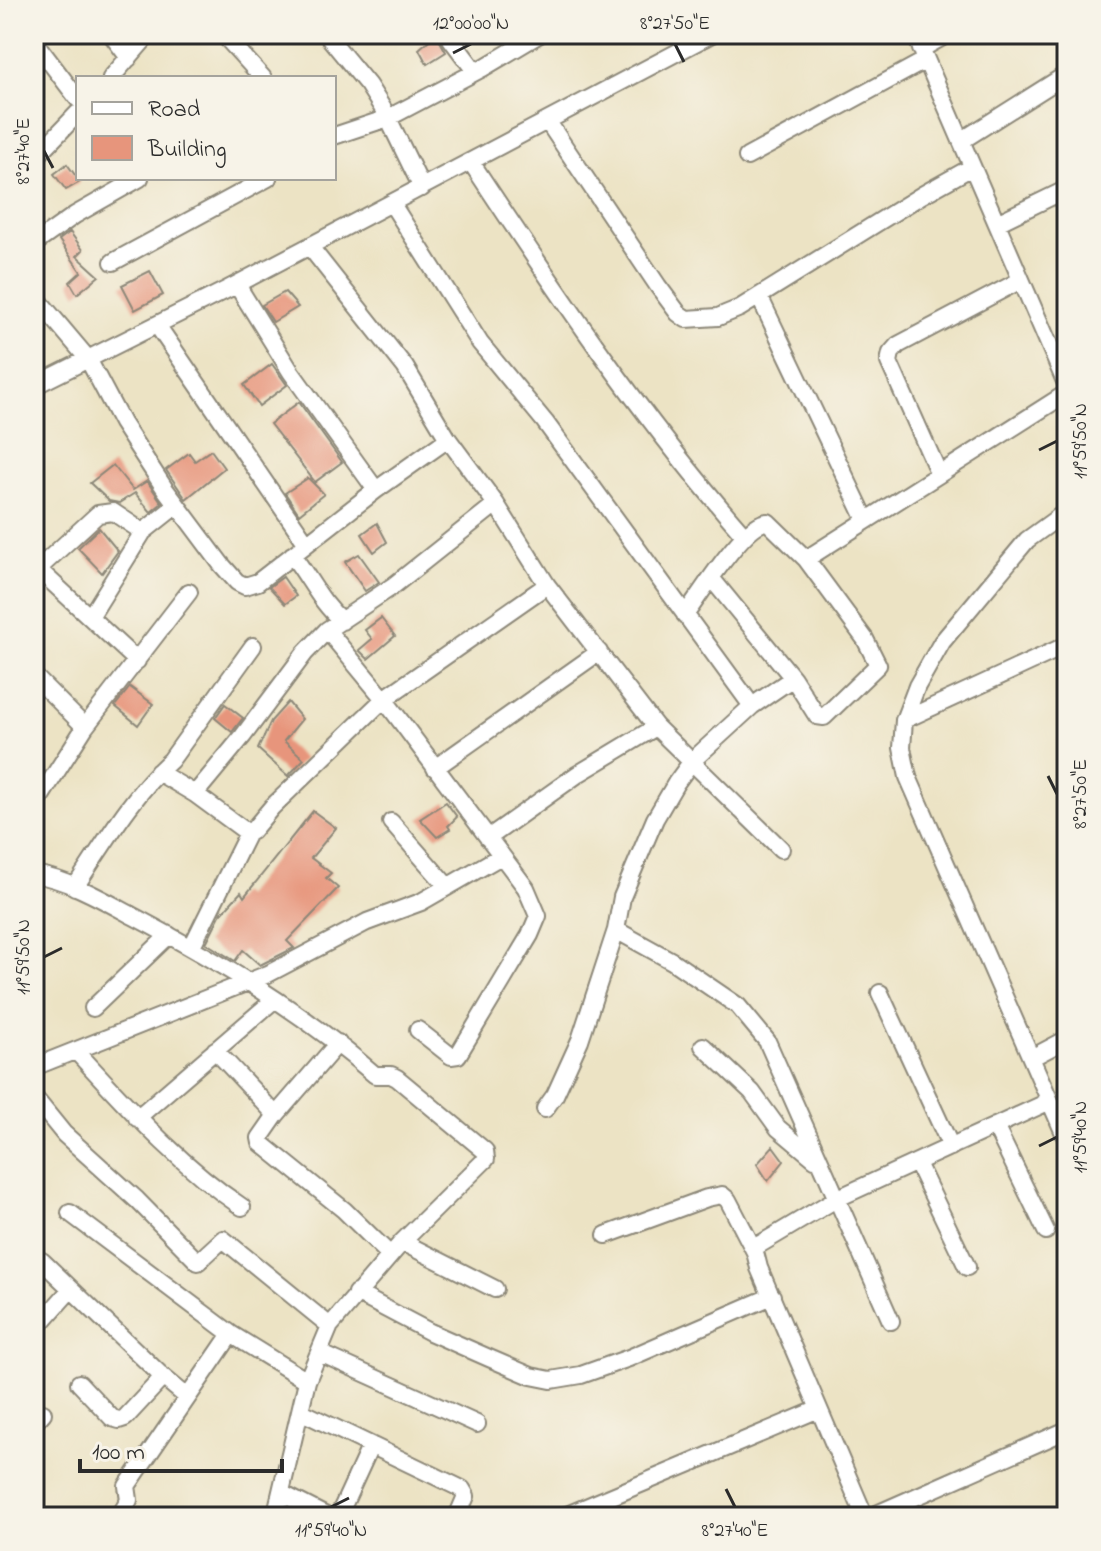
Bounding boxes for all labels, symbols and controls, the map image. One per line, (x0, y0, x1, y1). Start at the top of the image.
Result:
text: 12°00'00"N (433, 10, 509, 39)
text: 8°27'50"E (640, 10, 710, 39)
legend (76, 76, 336, 180)
text: Road (148, 93, 201, 128)
text: 8°27'40"E (10, 118, 39, 184)
text: Building (147, 133, 227, 168)
text: 11°59'50"N (1067, 403, 1096, 479)
text: 8°27'50"E (1067, 759, 1096, 829)
text: 11°59'50"N (10, 919, 39, 995)
text: 11°59'40"N (1067, 1101, 1096, 1173)
scale bar (80, 1423, 282, 1473)
text: 100 m (92, 1436, 145, 1471)
text: 11°59'40"N (295, 1517, 367, 1546)
text: 8°27'40"E (702, 1517, 768, 1546)

